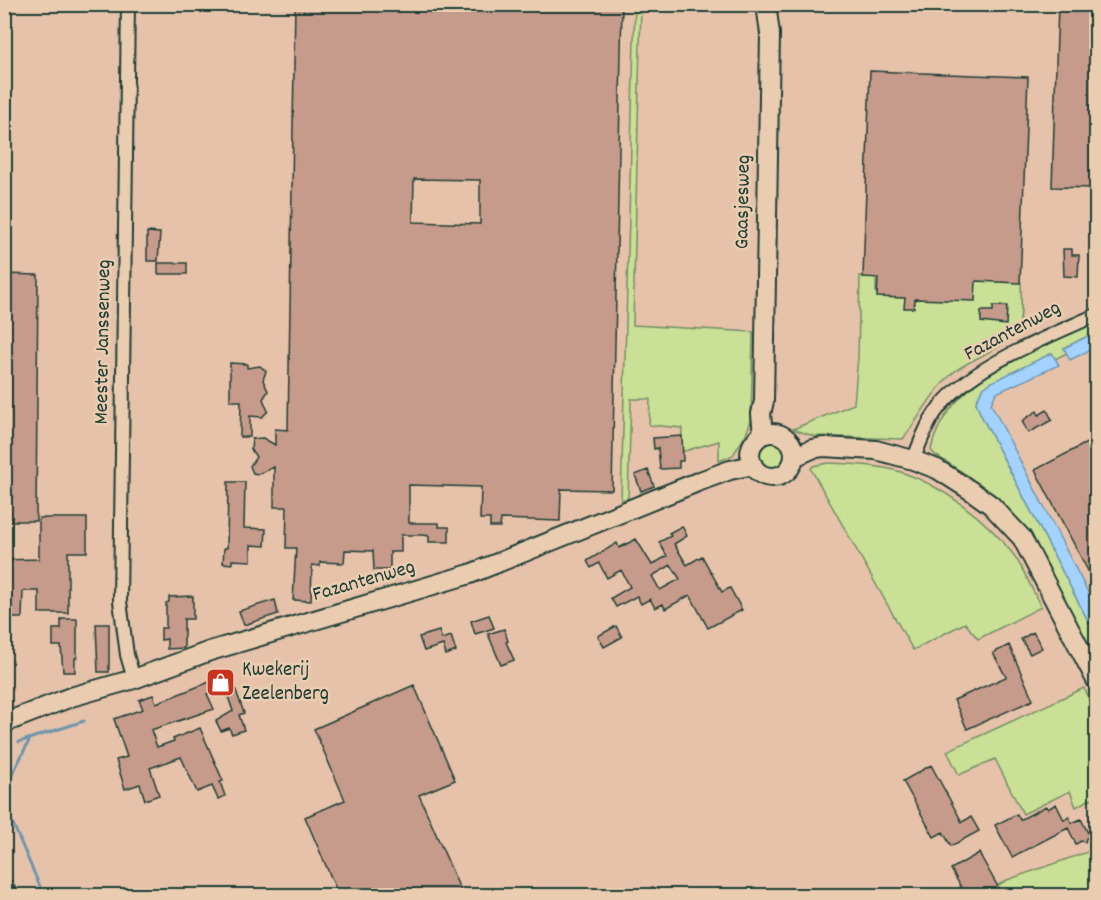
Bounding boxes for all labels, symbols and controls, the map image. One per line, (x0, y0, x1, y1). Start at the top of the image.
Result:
street label: Gaasjesweg (728, 154, 760, 250)
street label: Meester Janssenweg (88, 259, 120, 425)
street label: Fazantenweg (959, 294, 1067, 370)
street label: Fazantenweg (309, 553, 419, 611)
place label: Kwekerij Zeelenberg (242, 656, 329, 710)
shop icon: Kwekerij Zeelenberg (205, 667, 237, 699)

